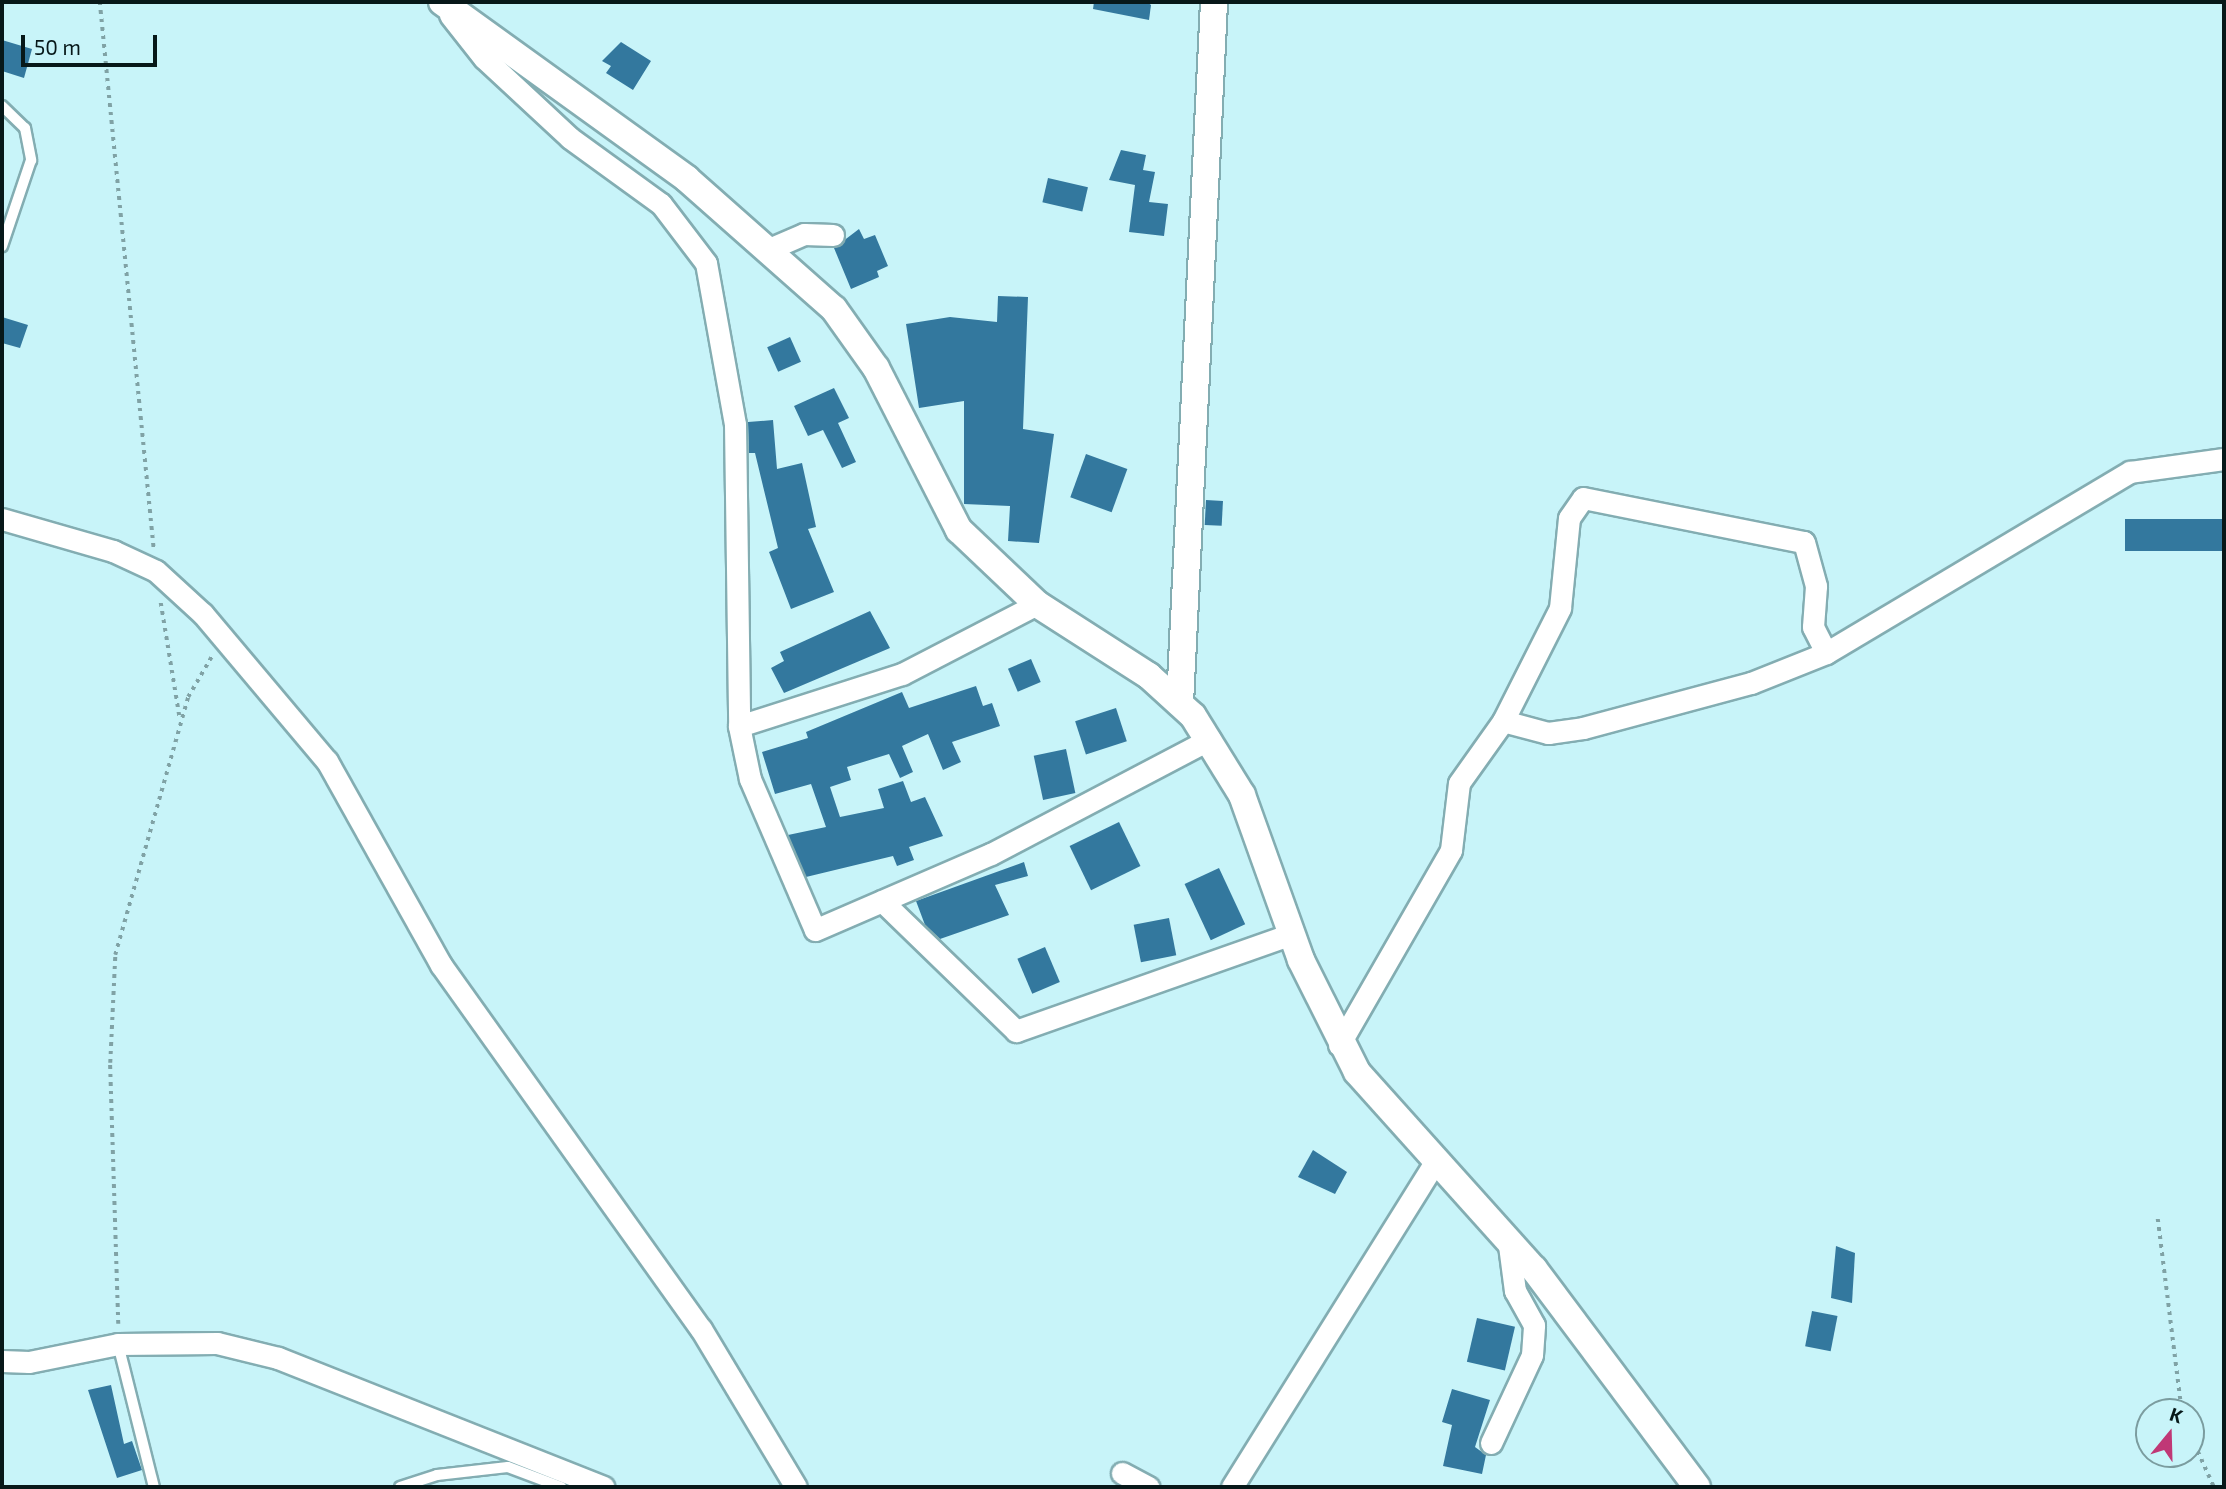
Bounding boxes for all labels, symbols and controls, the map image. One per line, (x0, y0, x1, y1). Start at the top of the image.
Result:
scale bar (24, 21, 161, 65)
text: 50 m (34, 34, 81, 59)
north arrow (2135, 1398, 2205, 1468)
text: K (2167, 1402, 2186, 1427)

